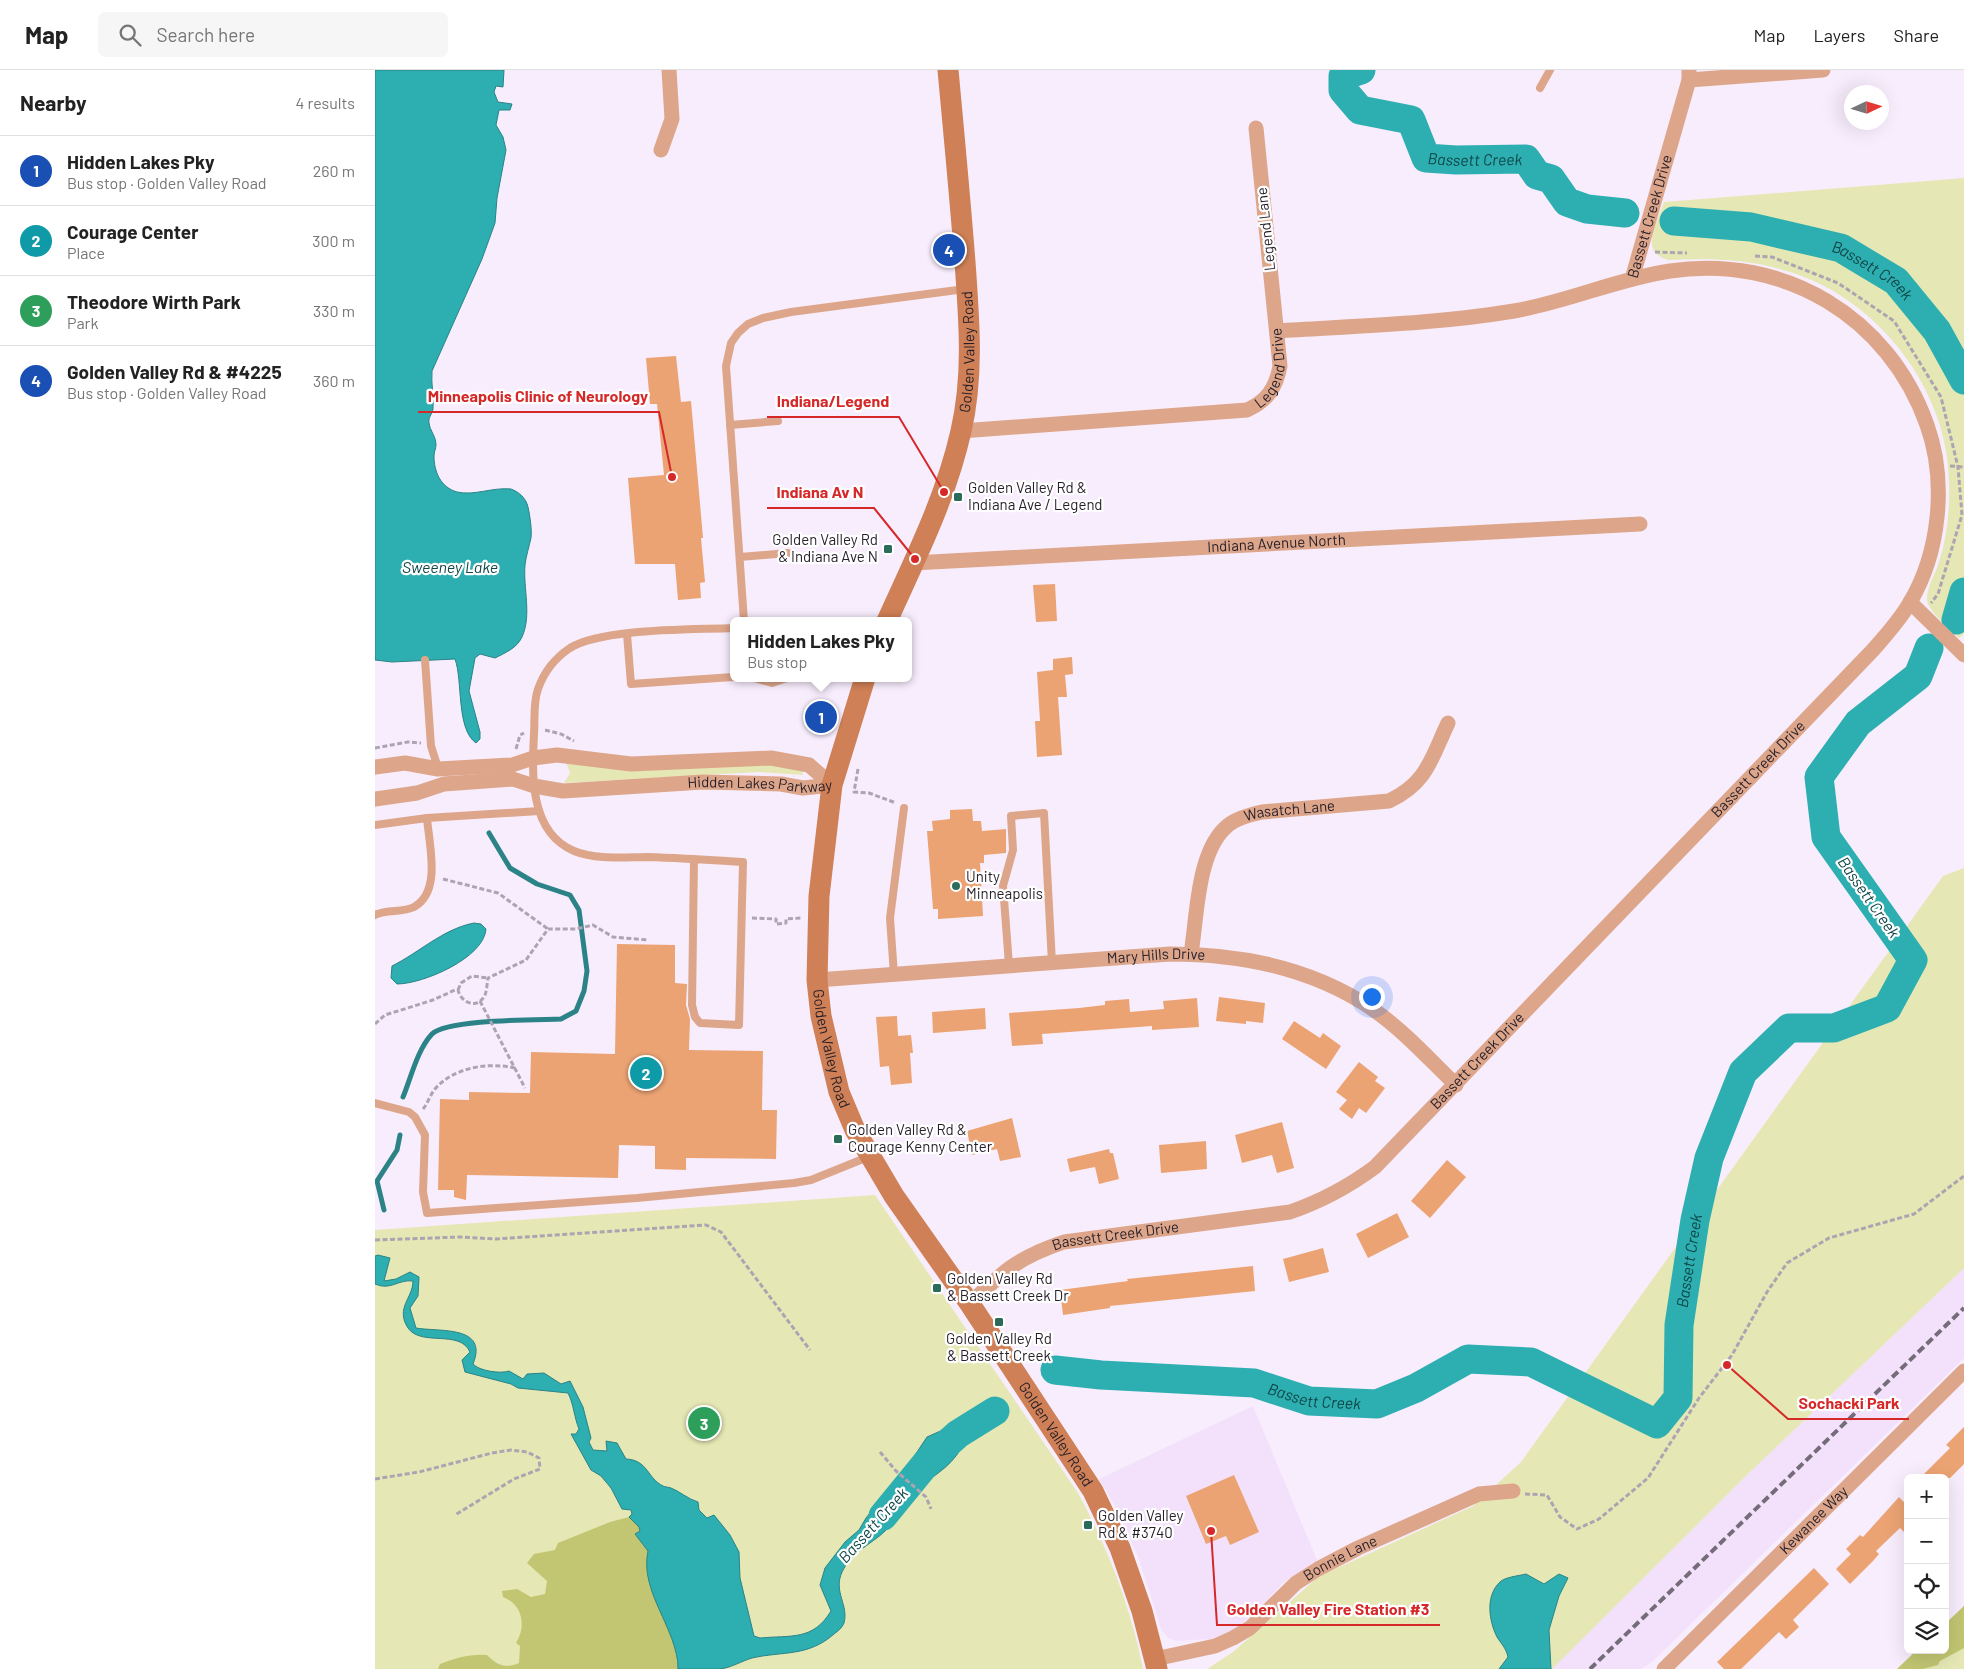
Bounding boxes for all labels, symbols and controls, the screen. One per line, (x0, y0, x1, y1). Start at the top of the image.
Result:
search box (98, 12, 448, 57)
text: Map (25, 20, 68, 49)
icon: search (116, 21, 144, 49)
text: Search here (156, 23, 255, 46)
text: Map (1753, 24, 1785, 46)
text: Layers (1813, 24, 1866, 46)
text: Share (1894, 24, 1939, 46)
north arrow (1844, 85, 1889, 130)
text: Nearby (20, 90, 86, 115)
text: 4 results (295, 93, 355, 112)
water label: Bassett Creek (1427, 148, 1523, 169)
text: Hidden Lakes Pky (67, 150, 215, 173)
street label: Bassett Creek Drive (1623, 152, 1675, 280)
text: 1 (33, 161, 39, 180)
text: 260 m (313, 161, 355, 180)
text: Bus stop · Golden Valley Road (67, 173, 267, 192)
street label: Legend Lane (1252, 186, 1278, 272)
text: Courage Center (67, 220, 198, 243)
text: 2 (32, 231, 40, 250)
text: 300 m (312, 231, 355, 250)
pin: 4 (933, 231, 965, 269)
water label: Bassett Creek (1830, 236, 1918, 304)
text: Place (67, 243, 105, 262)
text: Theodore Wirth Park (67, 290, 241, 313)
street label: Golden Valley Road (955, 291, 977, 414)
text: 3 (32, 301, 40, 320)
text: 330 m (313, 301, 355, 320)
text: Park (67, 313, 98, 332)
street label: Legend Drive (1250, 327, 1288, 412)
text: Golden Valley Rd & #4225 (67, 360, 282, 383)
text: 4 (31, 371, 41, 390)
text: 360 m (313, 371, 355, 390)
callout: Minneapolis Clinic of Neurology (418, 381, 659, 412)
text: Bus stop · Golden Valley Road (67, 383, 267, 402)
text: Minneapolis Clinic of Neurology (428, 386, 648, 405)
callout: Indiana/Legend (767, 386, 899, 417)
text: Indiana/Legend (777, 391, 889, 410)
callout: Indiana Av N (767, 477, 874, 508)
place label: Golden Valley Rd & Indiana Ave / Legend (968, 478, 1103, 513)
text: Indiana Av N (777, 482, 863, 501)
marker: Golden Valley Rd & Indiana Ave / Legend (952, 491, 964, 503)
place label: Golden Valley Rd & Indiana Ave N (772, 530, 878, 565)
street label: Indiana Avenue North (1207, 530, 1346, 555)
marker: Golden Valley Rd & Indiana Ave N (882, 543, 894, 555)
water label: Sweeney Lake (402, 557, 498, 576)
popup (730, 617, 912, 682)
text: Hidden Lakes Pky (747, 629, 895, 652)
text: Bus stop (747, 652, 807, 671)
pin: 1 (805, 698, 837, 736)
street label: Bassett Creek Drive (1707, 716, 1808, 821)
street label: Hidden Lakes Parkway (687, 772, 833, 796)
street label: Wasatch Lane (1242, 796, 1336, 824)
water label: Bassett Creek (1835, 853, 1904, 941)
place label: Unity Minneapolis (966, 867, 1043, 902)
marker: Unity Minneapolis (950, 880, 962, 892)
street label: Mary Hills Drive (1106, 944, 1206, 967)
your location (1359, 984, 1385, 1010)
street label: Golden Valley Road (810, 988, 855, 1111)
street label: Bassett Creek Drive (1426, 1008, 1527, 1112)
pin: 2 (630, 1054, 662, 1092)
place label: Golden Valley Rd & Courage Kenny Center (848, 1120, 993, 1155)
marker: Golden Valley Rd & Courage Kenny Center (832, 1133, 844, 1145)
water label: Bassett Creek (1672, 1212, 1705, 1309)
street label: Bassett Creek Drive (1049, 1217, 1180, 1254)
place label: Golden Valley Rd & Bassett Creek Dr (947, 1269, 1069, 1304)
marker: Golden Valley Rd & Bassett Creek Dr (931, 1282, 943, 1294)
marker: Golden Valley Rd & Bassett Creek (993, 1316, 1005, 1328)
place label: Golden Valley Rd & Bassett Creek (946, 1329, 1052, 1364)
street label: Golden Valley Road (1016, 1378, 1098, 1490)
water label: Bassett Creek (1266, 1378, 1362, 1412)
callout: Sochacki Park (1788, 1388, 1909, 1419)
text: Sochacki Park (1798, 1393, 1900, 1412)
pin: 3 (688, 1404, 720, 1442)
map controls (1904, 1474, 1949, 1654)
button: + (1904, 1474, 1949, 1519)
street label: Kewanee Way (1775, 1482, 1851, 1557)
water label: Bassett Creek (834, 1483, 911, 1566)
place label: Golden Valley Rd & #3740 (1098, 1506, 1184, 1541)
marker: Golden Valley Rd & #3740 (1082, 1519, 1094, 1531)
button: − (1904, 1519, 1949, 1564)
street label: Bonnie Lane (1299, 1531, 1380, 1584)
button: locate (1904, 1564, 1949, 1609)
callout: Golden Valley Fire Station #3 (1217, 1594, 1440, 1625)
text: Golden Valley Fire Station #3 (1227, 1599, 1429, 1618)
button: layers (1904, 1609, 1949, 1654)

